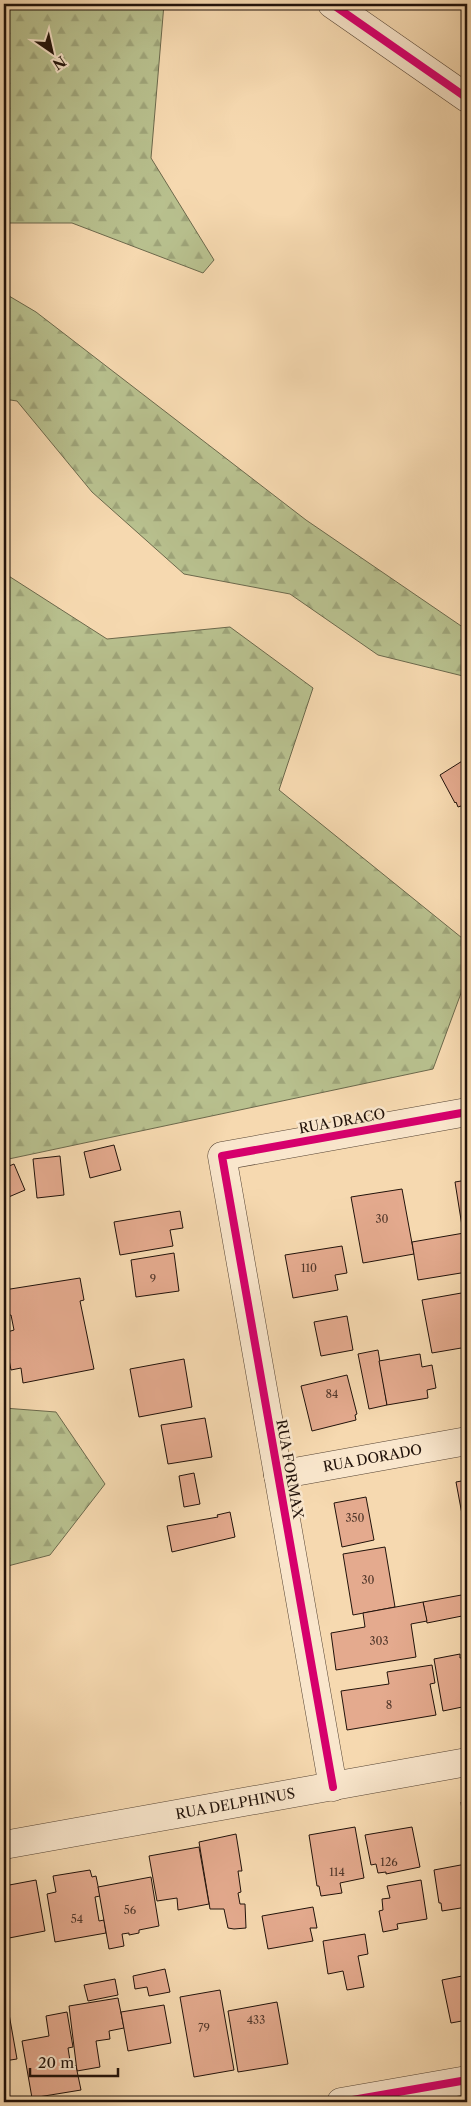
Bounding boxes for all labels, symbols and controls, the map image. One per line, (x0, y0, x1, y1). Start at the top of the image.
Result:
north arrow (28, 28, 78, 78)
text: N (49, 52, 69, 74)
street label: RUA DRACO (297, 1105, 387, 1137)
house number: 30 (375, 1212, 389, 1226)
house number: 110 (301, 1261, 317, 1275)
house number: 9 (150, 1272, 156, 1286)
house number: 84 (326, 1387, 338, 1401)
street label: RUA FORMAX (272, 1418, 308, 1521)
street label: RUA DORADO (321, 1440, 424, 1476)
house number: 350 (345, 1511, 365, 1525)
house number: 30 (361, 1573, 375, 1587)
house number: 303 (369, 1634, 389, 1648)
house number: 8 (386, 1698, 392, 1712)
street label: RUA DELPHINUS (174, 1784, 297, 1823)
house number: 126 (380, 1855, 398, 1869)
house number: 114 (329, 1865, 345, 1879)
house number: 56 (124, 1903, 137, 1917)
house number: 54 (71, 1912, 83, 1926)
house number: 433 (247, 2013, 265, 2027)
house number: 79 (198, 2021, 210, 2035)
scale bar (30, 2046, 118, 2078)
text: 20 m (38, 2053, 74, 2072)

